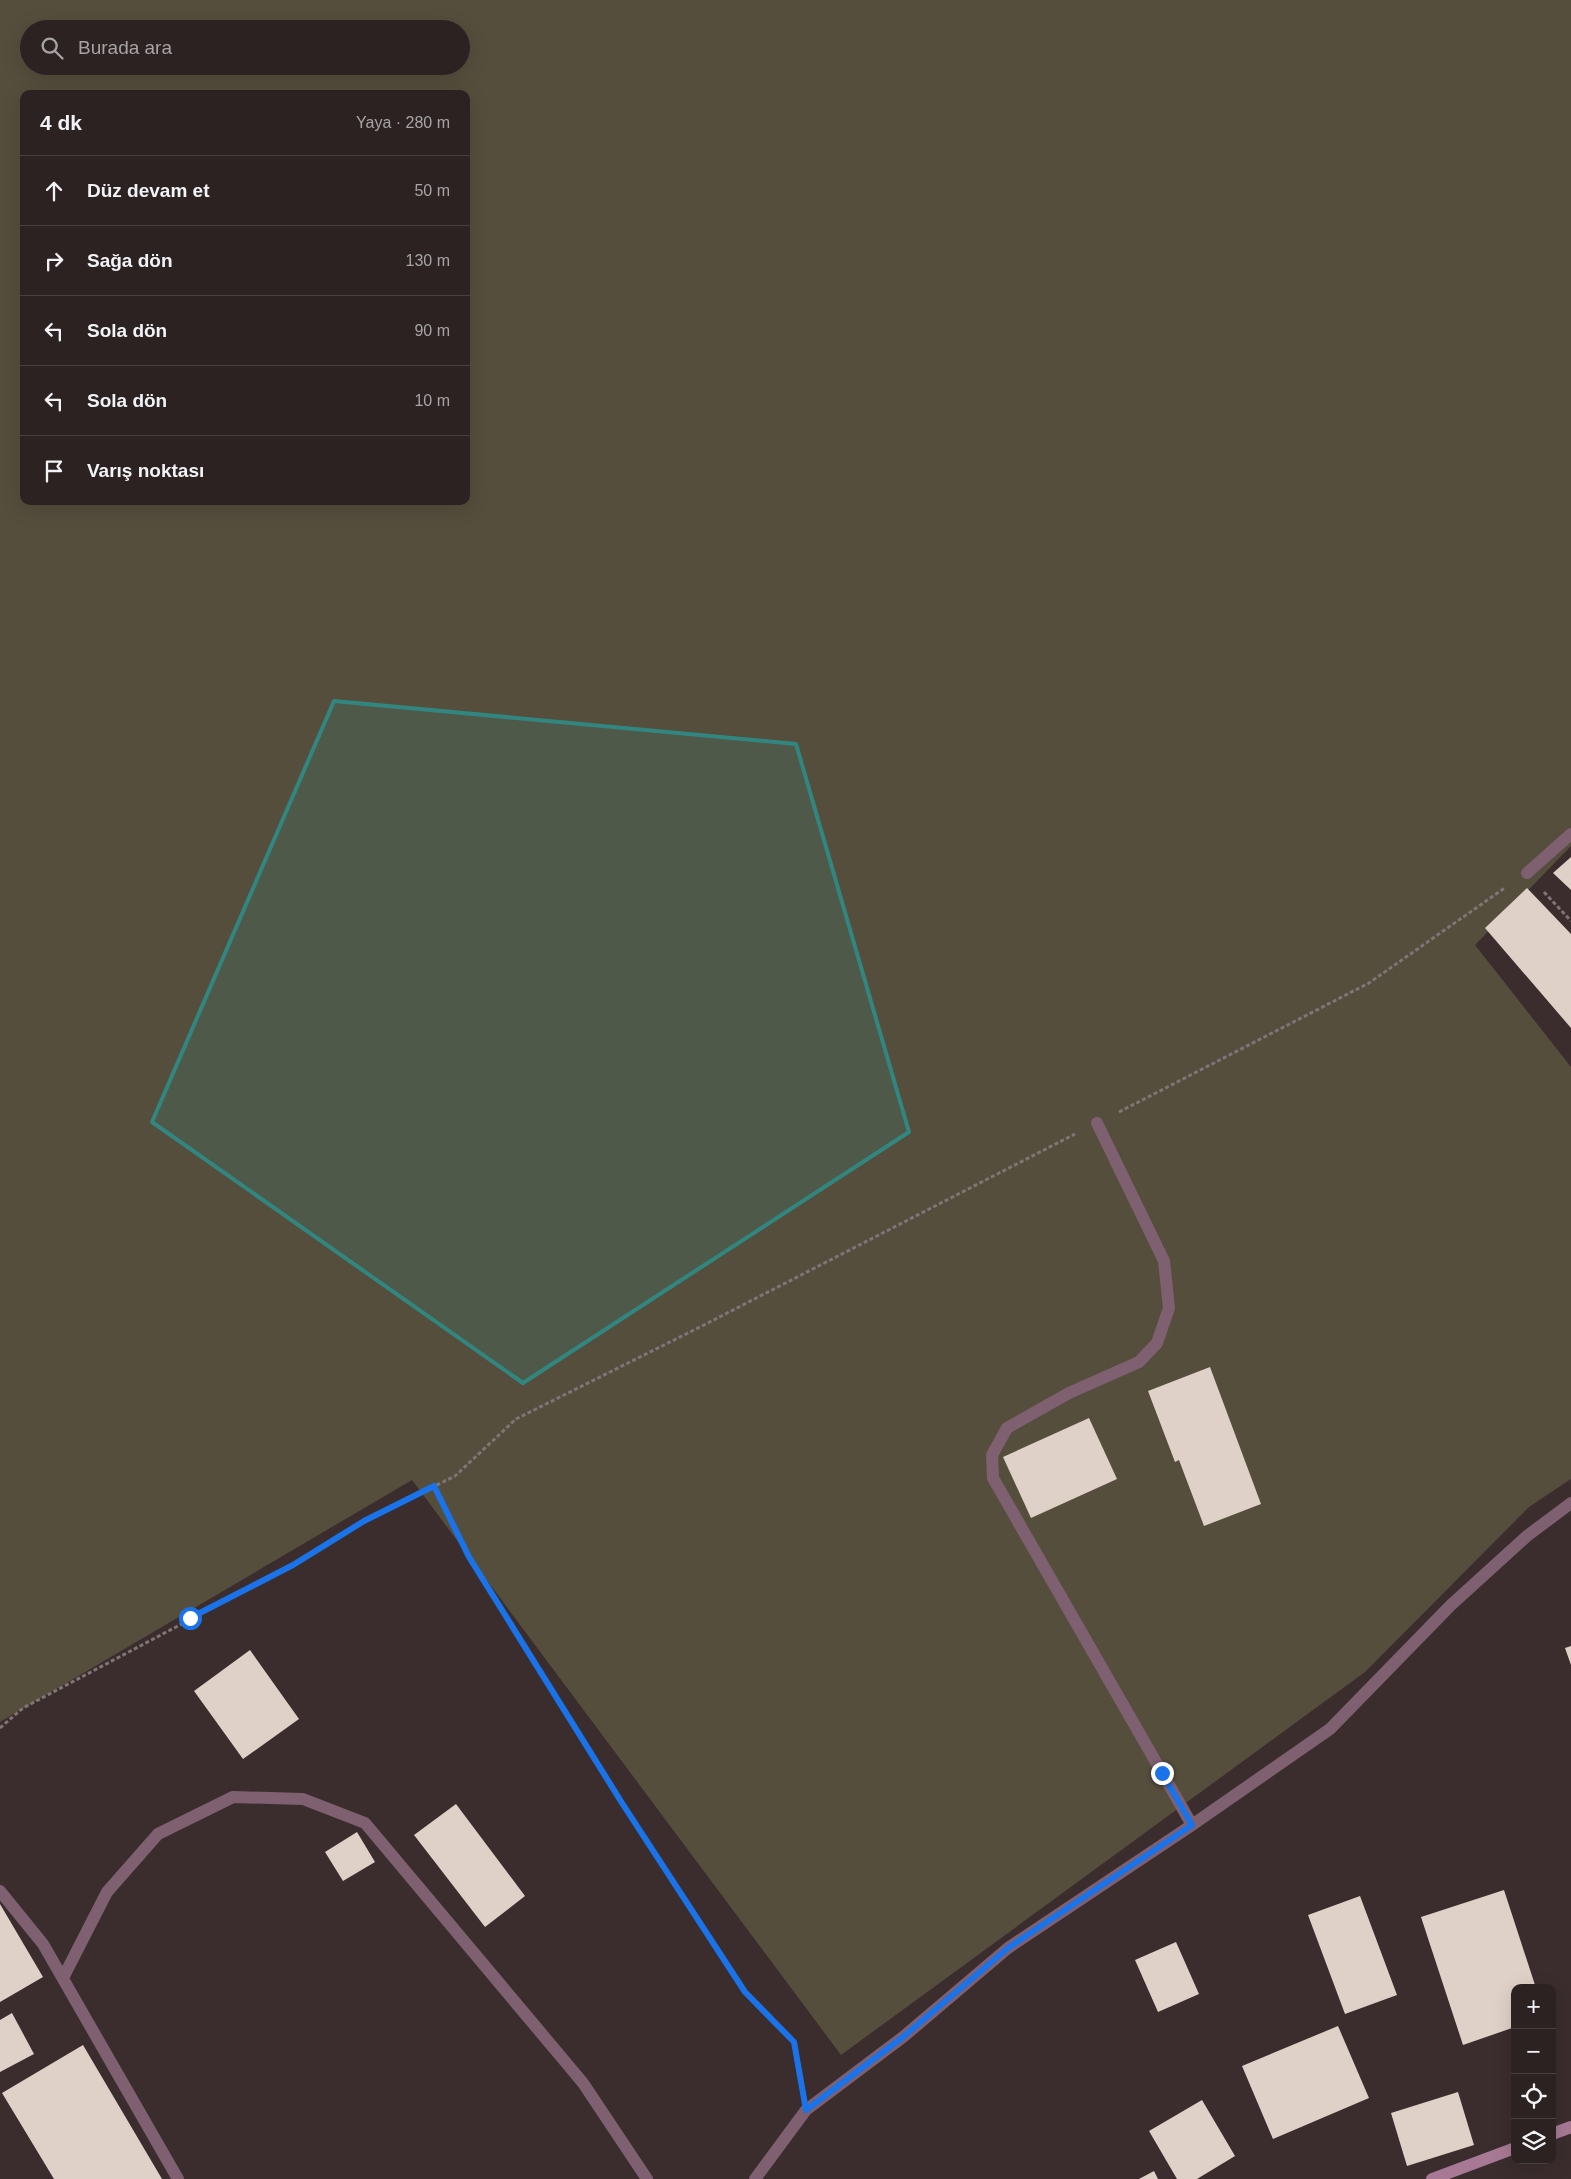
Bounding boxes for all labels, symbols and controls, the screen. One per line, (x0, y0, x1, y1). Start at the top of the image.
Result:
search box (20, 20, 470, 75)
icon: search (38, 34, 66, 62)
text: Burada ara (78, 37, 172, 58)
text: 4 dk (40, 111, 82, 134)
text: Yaya · 280 m (356, 114, 450, 131)
icon: ahead (40, 177, 68, 205)
text: Düz devam et (87, 180, 209, 201)
text: 50 m (414, 182, 450, 199)
icon: right (40, 247, 68, 275)
text: Sağa dön (87, 250, 173, 271)
text: 130 m (406, 252, 450, 269)
icon: left (40, 317, 68, 345)
text: Sola dön (87, 320, 167, 341)
text: 90 m (414, 322, 450, 339)
icon: left (40, 387, 68, 415)
text: Sola dön (87, 390, 167, 411)
text: 10 m (414, 392, 450, 409)
icon: arrive (40, 457, 68, 485)
text: Varış noktası (87, 460, 204, 481)
route start (179, 1607, 202, 1630)
route end (1151, 1762, 1174, 1785)
map controls (1511, 1984, 1556, 2164)
button: + (1511, 1984, 1556, 2029)
button: − (1511, 2029, 1556, 2074)
button: locate (1511, 2074, 1556, 2119)
button: layers (1511, 2119, 1556, 2164)

